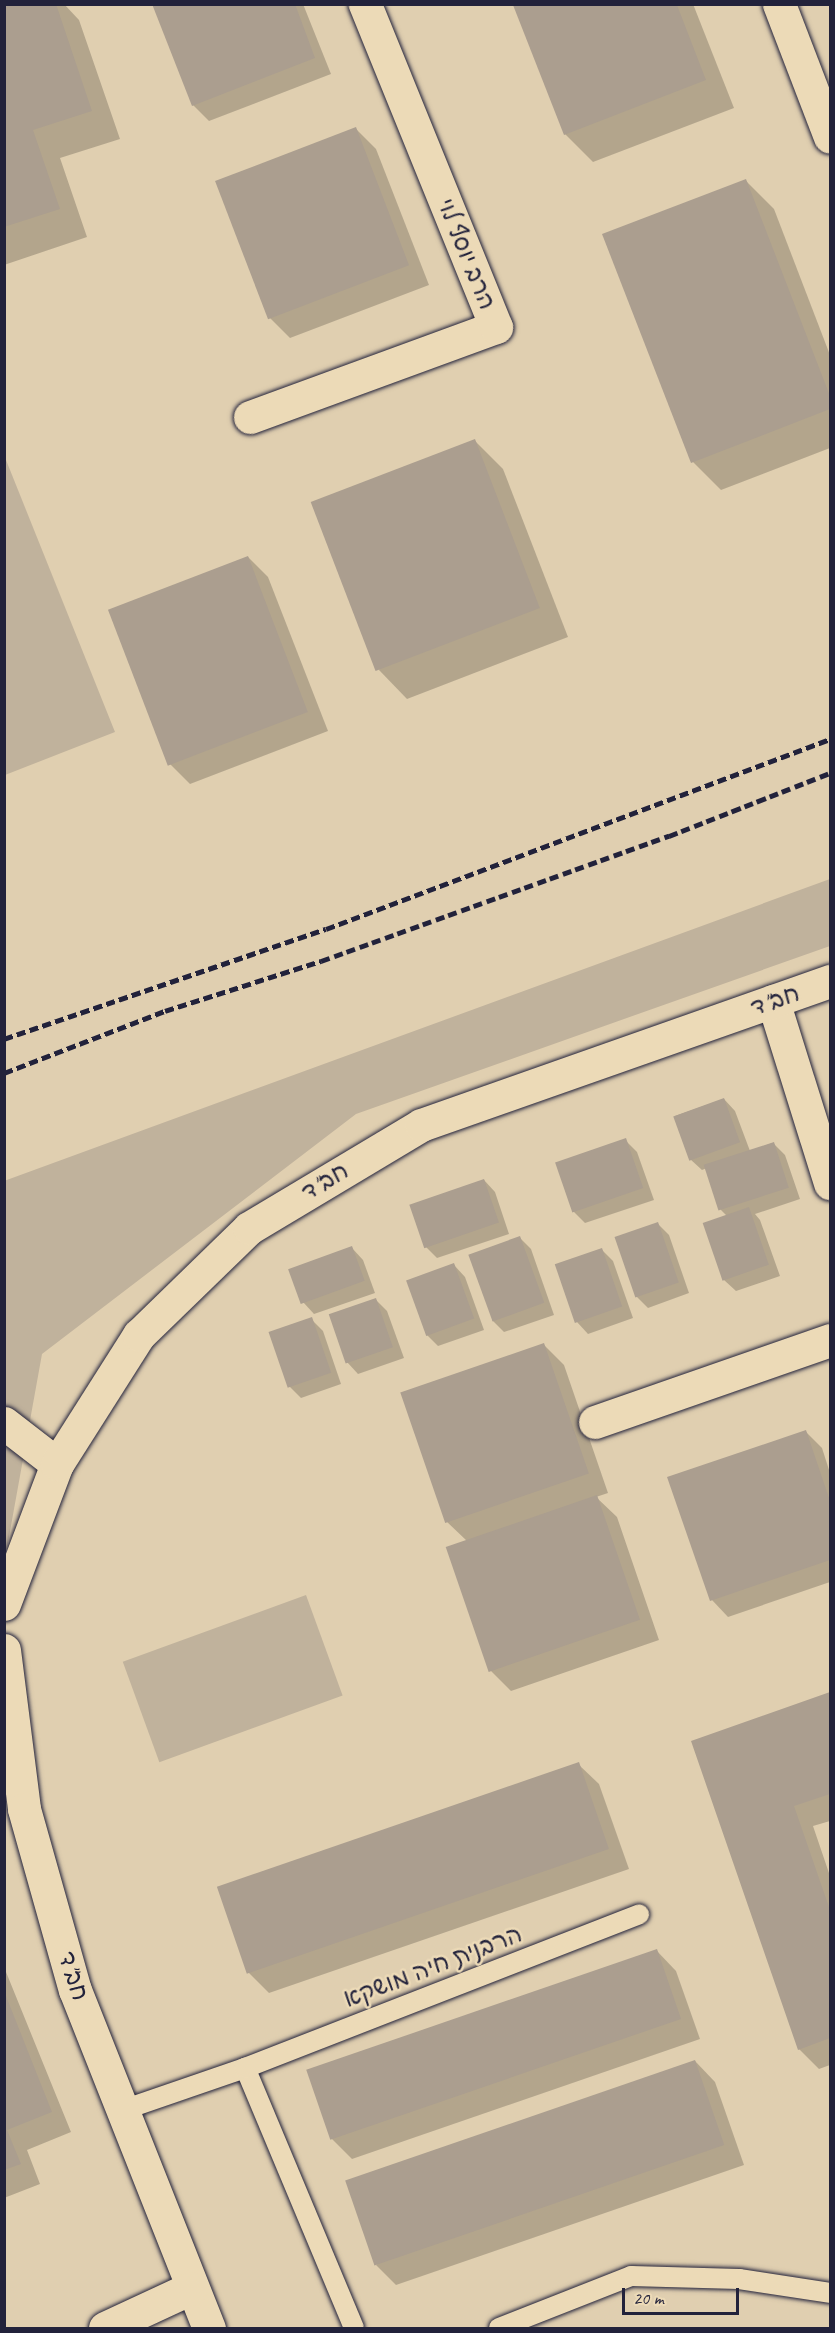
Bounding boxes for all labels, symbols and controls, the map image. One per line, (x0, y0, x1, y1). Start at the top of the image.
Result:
street label: הרב יוסף לוי (431, 194, 501, 314)
street label: חב"ד (747, 979, 803, 1023)
street label: חב"ד (296, 1157, 354, 1207)
street label: הרבנית חיה מושקא (340, 1920, 526, 2014)
street label: חב"ד (52, 1948, 94, 2004)
scale bar (625, 2276, 742, 2314)
text: 20 m (633, 2287, 664, 2309)

